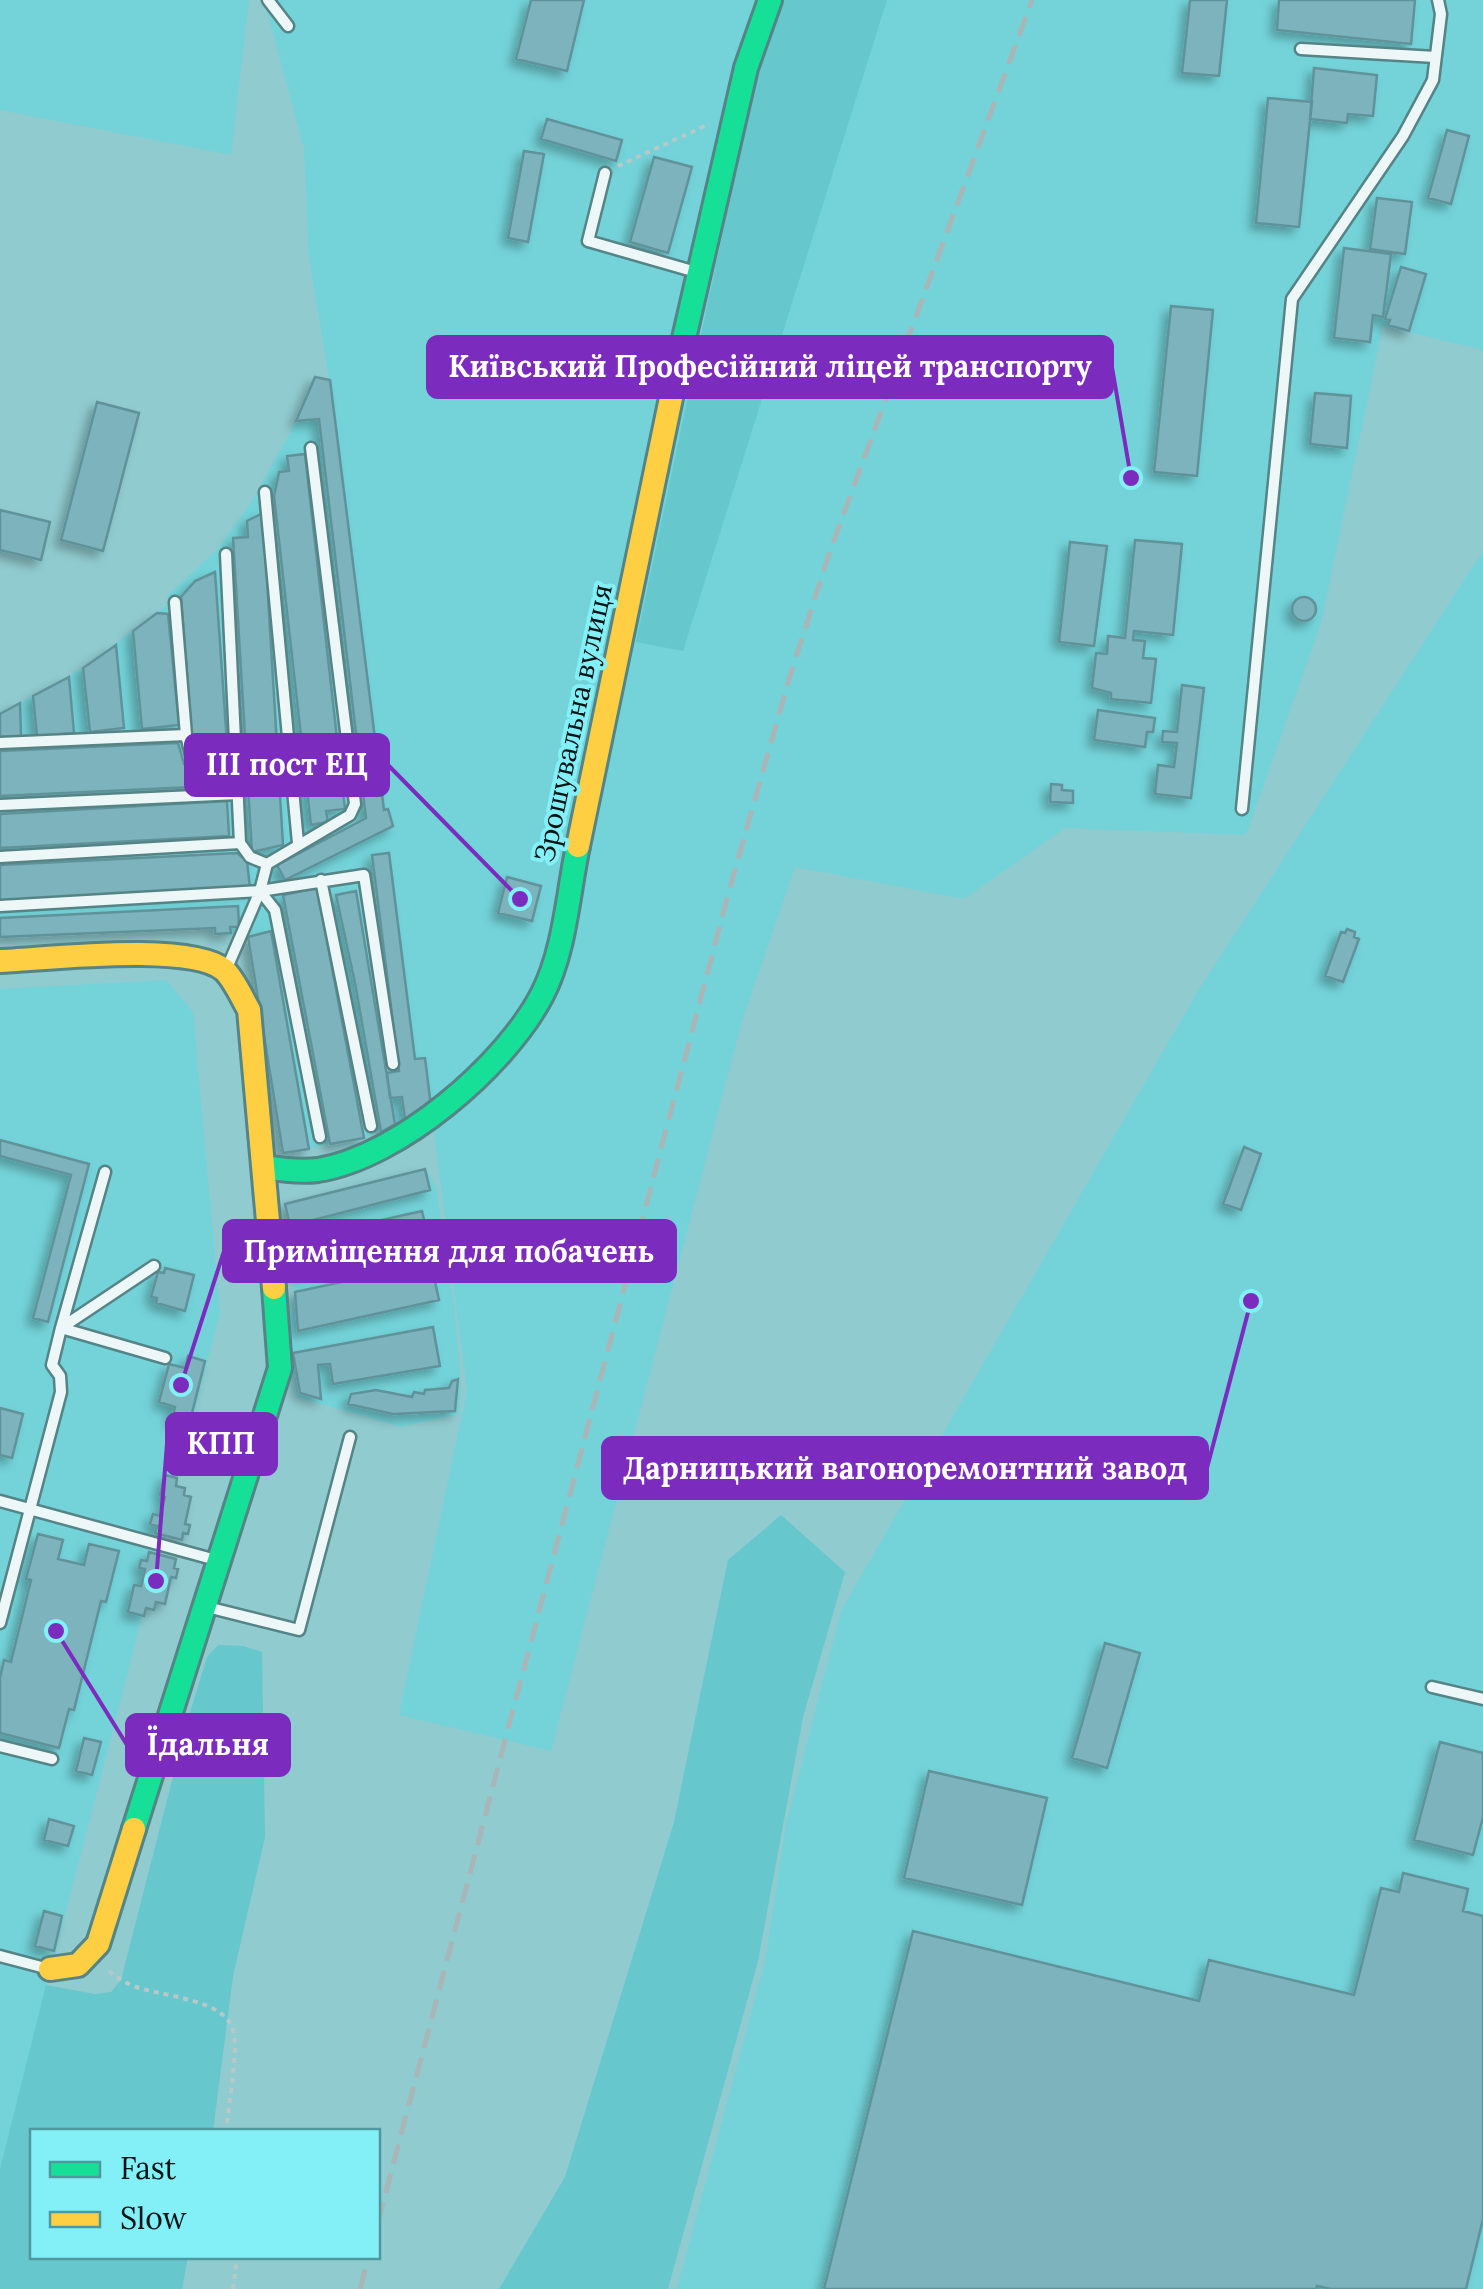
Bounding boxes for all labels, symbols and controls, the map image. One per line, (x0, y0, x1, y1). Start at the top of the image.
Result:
callout: Київський Професійний ліцей транспорту (428, 337, 1112, 397)
text: Київський Професійний ліцей транспорту (448, 347, 1092, 386)
street label: Зрошувальна вулиця (526, 581, 620, 865)
callout: III пост ЕЦ (186, 735, 388, 795)
text: III пост ЕЦ (206, 745, 368, 783)
callout: Приміщення для побачень (224, 1221, 675, 1281)
text: Приміщення для побачень (243, 1232, 655, 1270)
callout: КПП (167, 1414, 276, 1474)
text: КПП (187, 1424, 255, 1462)
callout: Дарницький вагоноремонтний завод (603, 1438, 1207, 1498)
text: Дарницький вагоноремонтний завод (623, 1449, 1187, 1487)
callout: Їдальня (127, 1715, 289, 1775)
text: Їдальня (147, 1725, 269, 1763)
legend (30, 2129, 380, 2259)
text: Fast (120, 2149, 177, 2187)
text: Slow (120, 2199, 186, 2237)

